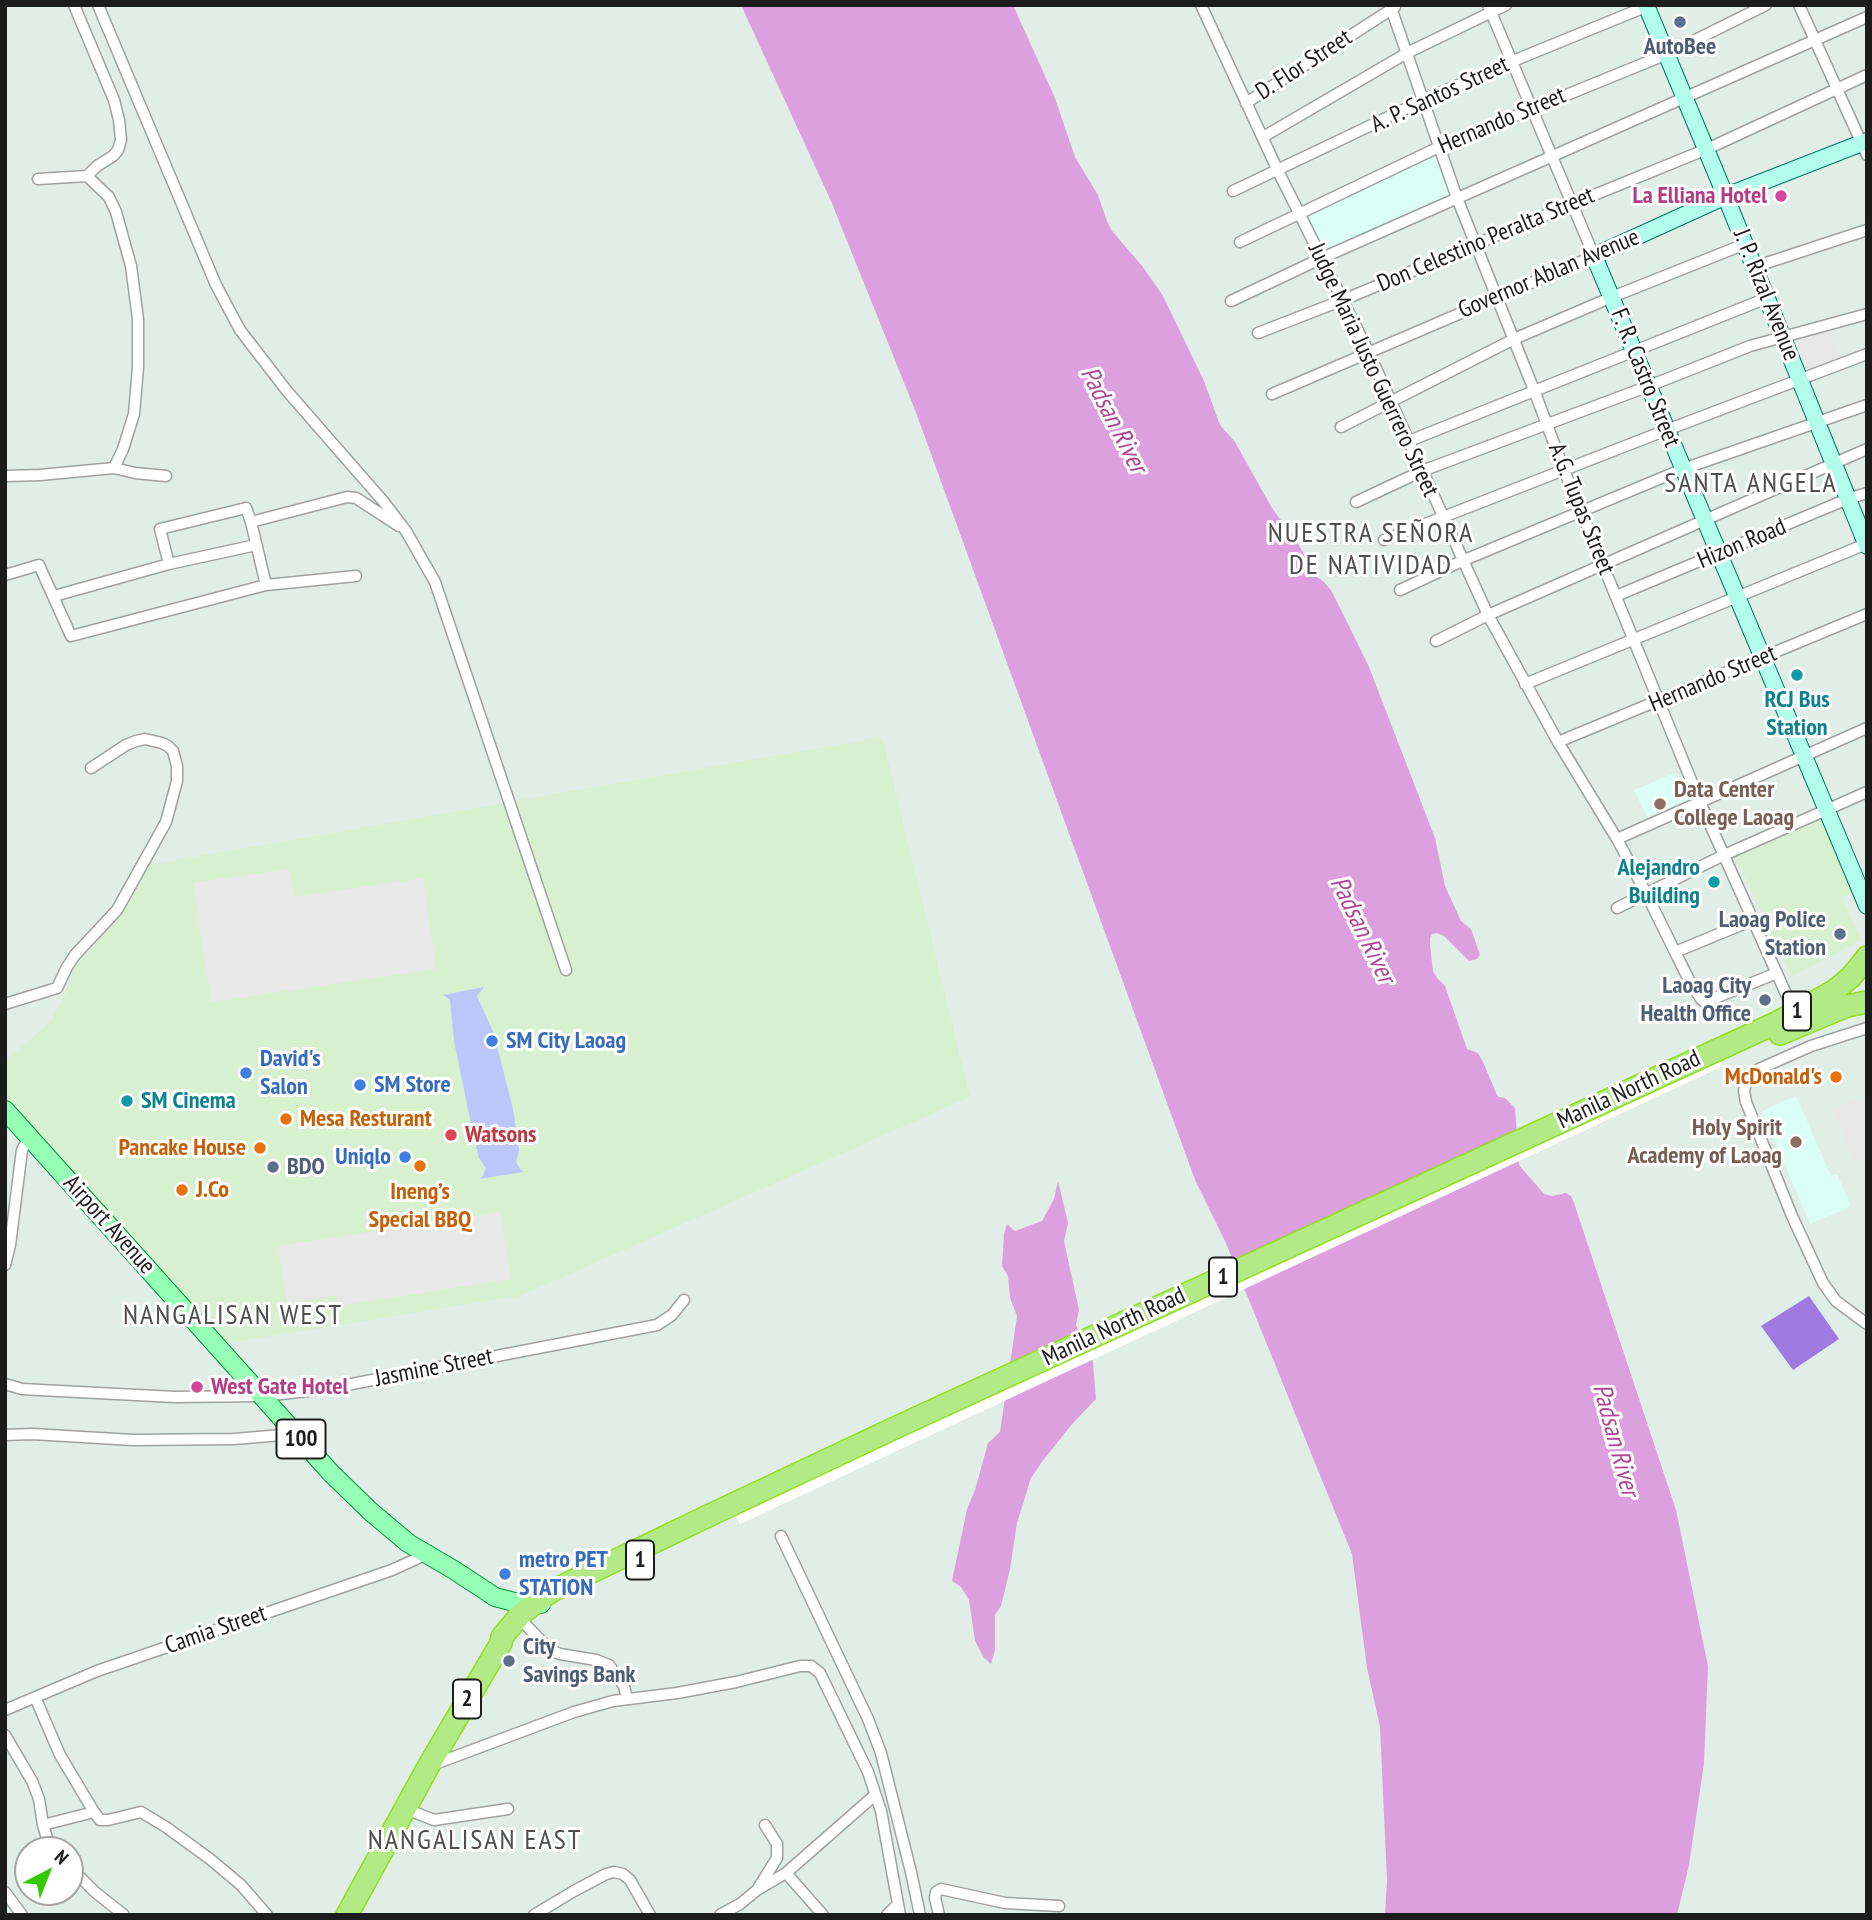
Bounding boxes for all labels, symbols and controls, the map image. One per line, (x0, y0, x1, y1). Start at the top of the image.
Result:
marker: AutoBee (1672, 14, 1688, 30)
street label: D. Flor Street (1251, 23, 1357, 107)
place label: AutoBee (1644, 33, 1716, 61)
street label: A. P. Santos Street (1366, 50, 1514, 140)
street label: Hernando Street (1434, 81, 1570, 161)
street label: Don Celestino Peralta Street (1373, 181, 1599, 299)
place label: La Elliana Hotel (1633, 182, 1767, 210)
marker: La Elliana Hotel (1773, 188, 1789, 204)
street label: Governor Ablan Avenue (1454, 223, 1644, 325)
street label: J. P. Rizal Avenue (1727, 225, 1805, 365)
street label: Judge Maria Justo Guerrero Street (1302, 239, 1444, 501)
street label: F. R. Castro Street (1604, 305, 1686, 451)
water label: Padsan River (1073, 362, 1153, 478)
street label: A.G. Tupas Street (1542, 439, 1620, 579)
district label: SANTA ANGELA (1666, 467, 1836, 501)
street label: Hizon Road (1693, 513, 1791, 575)
district label: NUESTRA SEÑORA DE NATIVIDAD (1269, 517, 1473, 583)
street label: Hernando Street (1645, 639, 1781, 719)
marker: RCJ Bus Station (1789, 667, 1805, 683)
place label: RCJ Bus Station (1764, 686, 1830, 742)
place label: Data Center College Laoag (1674, 776, 1794, 832)
marker: Data Center College Laoag (1652, 796, 1668, 812)
place label: Alejandro Building (1617, 854, 1700, 910)
water label: Padsan River (1323, 872, 1401, 988)
marker: Alejandro Building (1706, 874, 1722, 890)
place label: Laoag Police Station (1719, 906, 1826, 962)
marker: Laoag Police Station (1832, 926, 1848, 942)
place label: Laoag City Health Office (1640, 972, 1751, 1028)
marker: Laoag City Health Office (1757, 992, 1773, 1008)
road number: 1 (1783, 992, 1811, 1030)
place label: SM City Laoag (506, 1027, 626, 1055)
marker: SM City Laoag (484, 1033, 500, 1049)
street label: Manila North Road (1553, 1044, 1705, 1136)
place label: David's Salon (260, 1045, 321, 1101)
place label: McDonald's (1725, 1063, 1822, 1091)
marker: David's Salon (238, 1065, 254, 1081)
marker: McDonald's (1828, 1069, 1844, 1085)
place label: SM Store (374, 1071, 451, 1099)
marker: SM Store (352, 1077, 368, 1093)
place label: SM Cinema (141, 1087, 236, 1115)
marker: SM Cinema (119, 1093, 135, 1109)
place label: Mesa Resturant (300, 1105, 432, 1133)
marker: Mesa Resturant (278, 1111, 294, 1127)
place label: Holy Spirit Academy of Laoag (1628, 1114, 1782, 1170)
place label: Watsons (465, 1121, 536, 1149)
marker: Watsons (443, 1127, 459, 1143)
place label: Pancake House (118, 1134, 246, 1162)
marker: Holy Spirit Academy of Laoag (1788, 1134, 1804, 1150)
marker: Pancake House (252, 1140, 268, 1156)
place label: Uniqlo (335, 1143, 391, 1171)
marker: Uniqlo (397, 1149, 413, 1165)
place label: BDO (287, 1153, 325, 1181)
marker: Ineng’s Special BBQ (412, 1158, 428, 1174)
marker: BDO (265, 1159, 281, 1175)
street label: Airport Avenue (57, 1169, 161, 1281)
place label: J.Co (196, 1176, 229, 1204)
place label: Ineng’s Special BBQ (369, 1178, 471, 1234)
marker: J.Co (174, 1182, 190, 1198)
road number: 1 (1209, 1258, 1237, 1296)
street label: Manila North Road (1038, 1281, 1190, 1373)
district label: NANGALISAN WEST (125, 1299, 341, 1333)
street label: Jasmine Street (373, 1342, 495, 1394)
place label: West Gate Hotel (211, 1373, 348, 1401)
marker: West Gate Hotel (189, 1379, 205, 1395)
water label: Padsan River (1585, 1380, 1645, 1500)
road number: 100 (276, 1420, 326, 1458)
road number: 1 (626, 1540, 654, 1580)
place label: metro PET STATION (519, 1546, 608, 1602)
marker: metro PET STATION (497, 1566, 513, 1582)
street label: Camia Street (161, 1599, 271, 1661)
place label: City Savings Bank (523, 1633, 635, 1689)
marker: City Savings Bank (501, 1653, 517, 1669)
road number: 2 (453, 1680, 481, 1718)
district label: NANGALISAN EAST (370, 1824, 580, 1858)
north arrow (14, 1836, 84, 1906)
text: N (50, 1845, 74, 1869)

